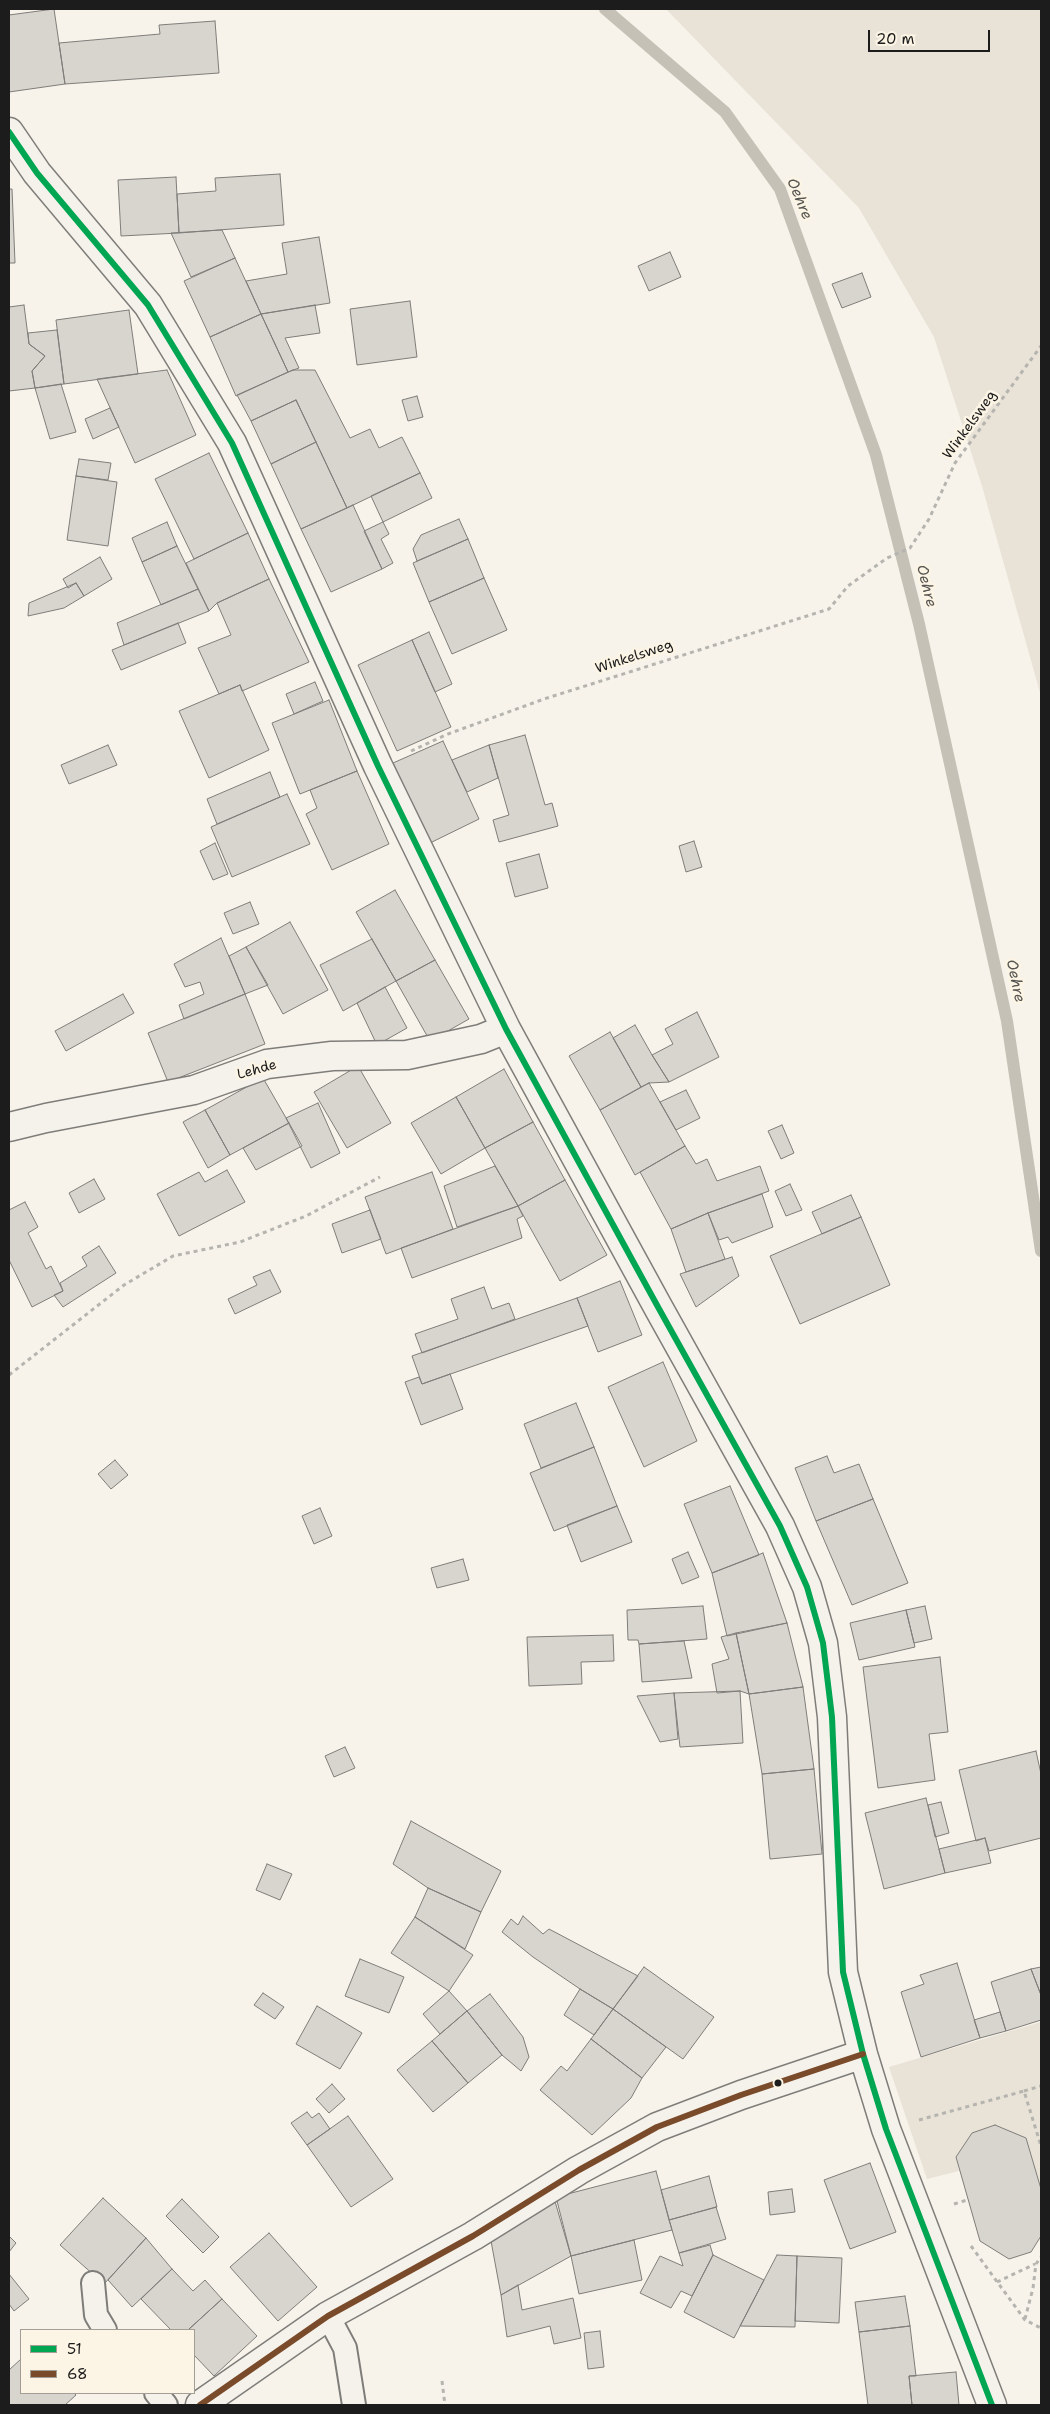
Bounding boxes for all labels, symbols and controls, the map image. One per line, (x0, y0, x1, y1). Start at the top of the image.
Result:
scale bar (870, 20, 992, 52)
text: 20 m (876, 29, 915, 49)
water label: Oehre (782, 176, 816, 222)
street label: Winkelsweg (940, 388, 1000, 462)
water label: Oehre (912, 563, 940, 609)
street label: Winkelsweg (593, 637, 675, 677)
water label: Oehre (1002, 958, 1028, 1004)
street label: Lehde (235, 1056, 279, 1084)
unlabelled marker (773, 2078, 783, 2088)
legend (20, 2329, 195, 2394)
text: 51 (67, 2339, 82, 2359)
text: 68 (67, 2364, 87, 2384)

